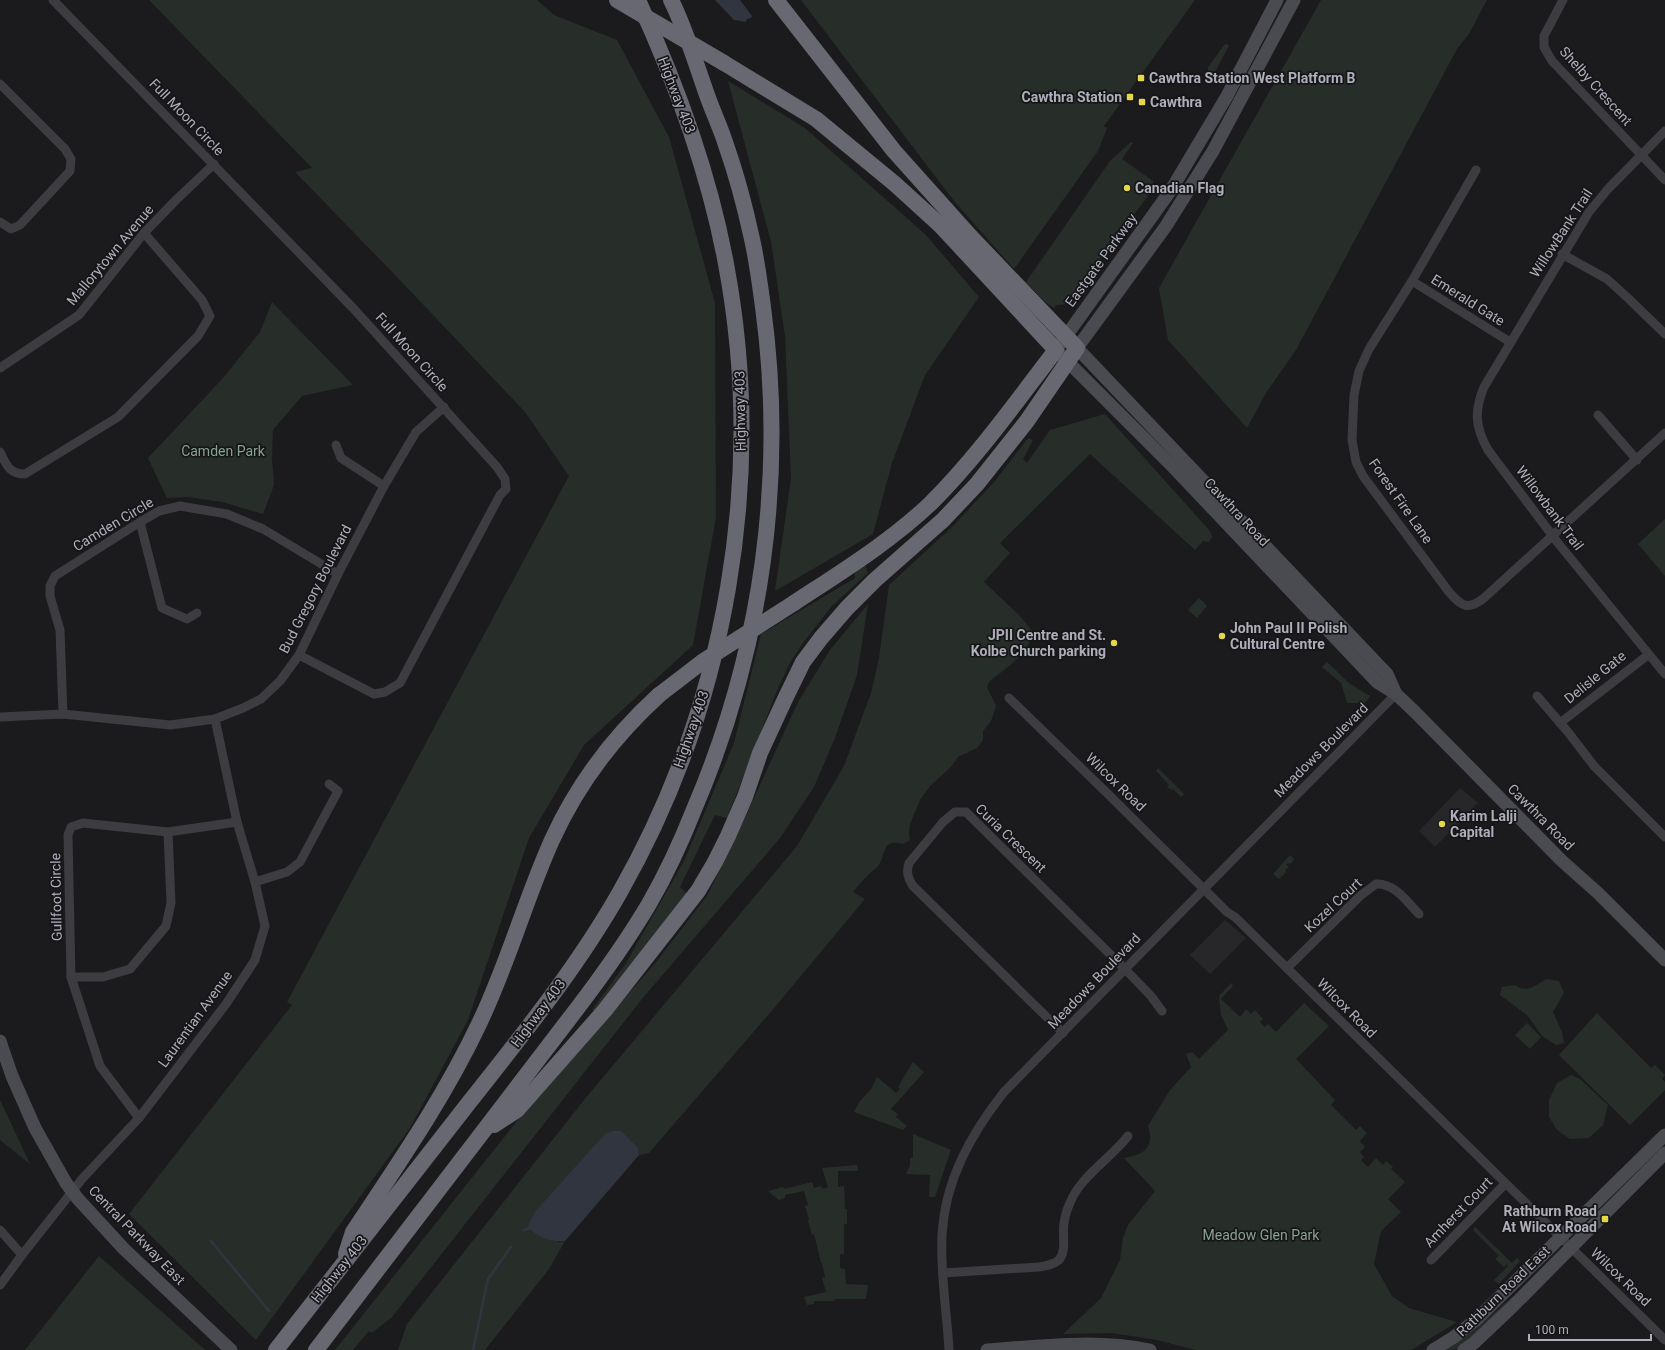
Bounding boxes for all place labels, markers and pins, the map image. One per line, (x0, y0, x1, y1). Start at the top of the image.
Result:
place label: Cawthra Station West Platform B (1149, 70, 1356, 86)
marker: Cawthra Station West Platform B (1136, 73, 1146, 83)
place label: Cawthra Station (1022, 89, 1122, 105)
marker: Cawthra Station (1125, 92, 1135, 102)
place label: Cawthra (1150, 94, 1202, 110)
marker: Cawthra (1137, 97, 1147, 107)
place label: Canadian Flag (1135, 180, 1224, 196)
marker: Canadian Flag (1122, 183, 1132, 193)
place label: John Paul II Polish Cultural Centre (1230, 620, 1347, 652)
place label: JPII Centre and St. Kolbe Church parking (971, 627, 1106, 659)
marker: John Paul II Polish Cultural Centre (1217, 631, 1227, 641)
marker: JPII Centre and St. Kolbe Church parking (1109, 638, 1119, 648)
place label: Karim Lalji Capital (1450, 808, 1517, 840)
marker: Karim Lalji Capital (1437, 819, 1447, 829)
place label: Rathburn Road At Wilcox Road (1502, 1203, 1597, 1235)
marker: Rathburn Road At Wilcox Road (1600, 1214, 1610, 1224)

